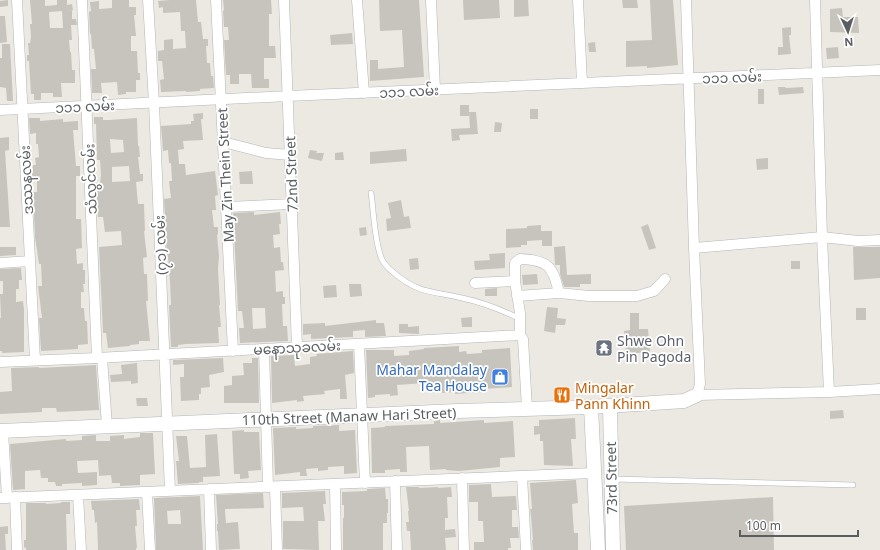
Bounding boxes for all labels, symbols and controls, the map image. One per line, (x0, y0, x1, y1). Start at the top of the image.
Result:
north arrow (828, 12, 868, 52)
text: N (844, 35, 854, 50)
street label: ၁၁၁ လမ်း (702, 66, 762, 88)
street label: ၁၁၁ လမ်း (379, 80, 439, 102)
street label: ၁၁၁ လမ်း (55, 95, 115, 117)
street label: May Zin Thein Street (212, 107, 238, 243)
street label: 72nd Street (280, 136, 302, 212)
street label: သံလွင်လမ်း (79, 143, 103, 215)
street label: ဒဿနလမ်း (15, 145, 40, 215)
street label: (၇၁) လမ်း (149, 215, 174, 275)
place label: Shwe Ohn Pin Pagoda (617, 331, 691, 366)
street label: မနောသုခလမ်း (253, 335, 341, 362)
temple icon: Shwe Ohn Pin Pagoda (594, 338, 614, 358)
place label: Mahar Mandalay Tea House (376, 360, 488, 395)
shop icon: Mahar Mandalay Tea House (490, 367, 510, 387)
place label: Mingalar Pann Khinn (575, 378, 651, 413)
restaurant icon: Mingalar Pann Khinn (552, 385, 572, 405)
street label: 110th Street (Manaw Hari Street) (241, 403, 457, 429)
street label: 73rd Street (601, 441, 621, 515)
scale bar (740, 512, 858, 538)
text: 100 m (746, 517, 781, 534)

